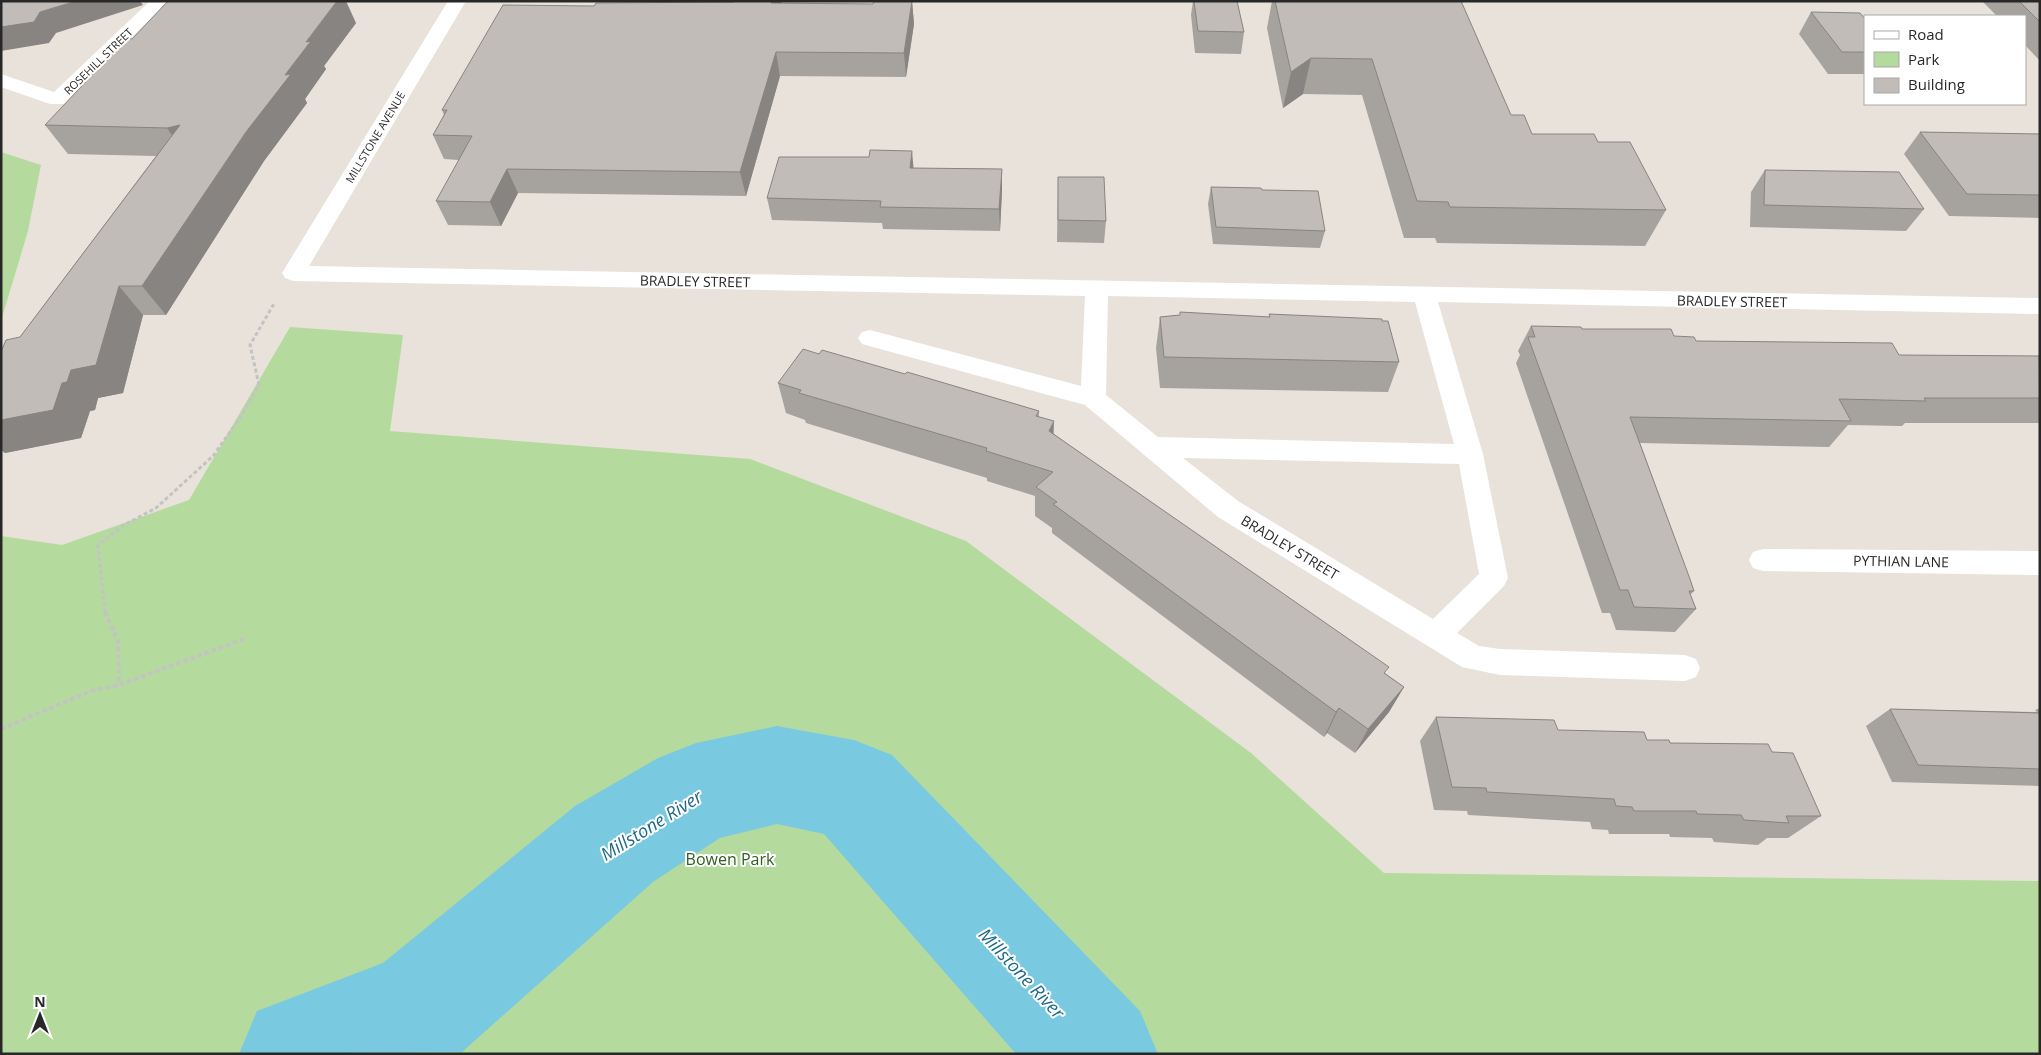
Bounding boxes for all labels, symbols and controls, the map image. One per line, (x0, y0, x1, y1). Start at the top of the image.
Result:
legend (1864, 15, 2026, 105)
street label: ROSEHILL STREET (60, 24, 136, 98)
text: Road (1908, 24, 1944, 44)
text: Park (1908, 49, 1939, 69)
text: Building (1908, 74, 1965, 94)
street label: MILLSTONE AVENUE (342, 88, 408, 186)
street label: BRADLEY STREET (640, 271, 751, 291)
street label: BRADLEY STREET (1677, 291, 1788, 311)
street label: BRADLEY STREET (1238, 510, 1343, 584)
street label: PYTHIAN LANE (1853, 551, 1949, 571)
water label: Millstone River (596, 784, 707, 866)
park label: Bowen Park (686, 848, 775, 870)
water label: Millstone River (974, 922, 1071, 1024)
north arrow (15, 990, 65, 1040)
text: N (34, 992, 46, 1011)

